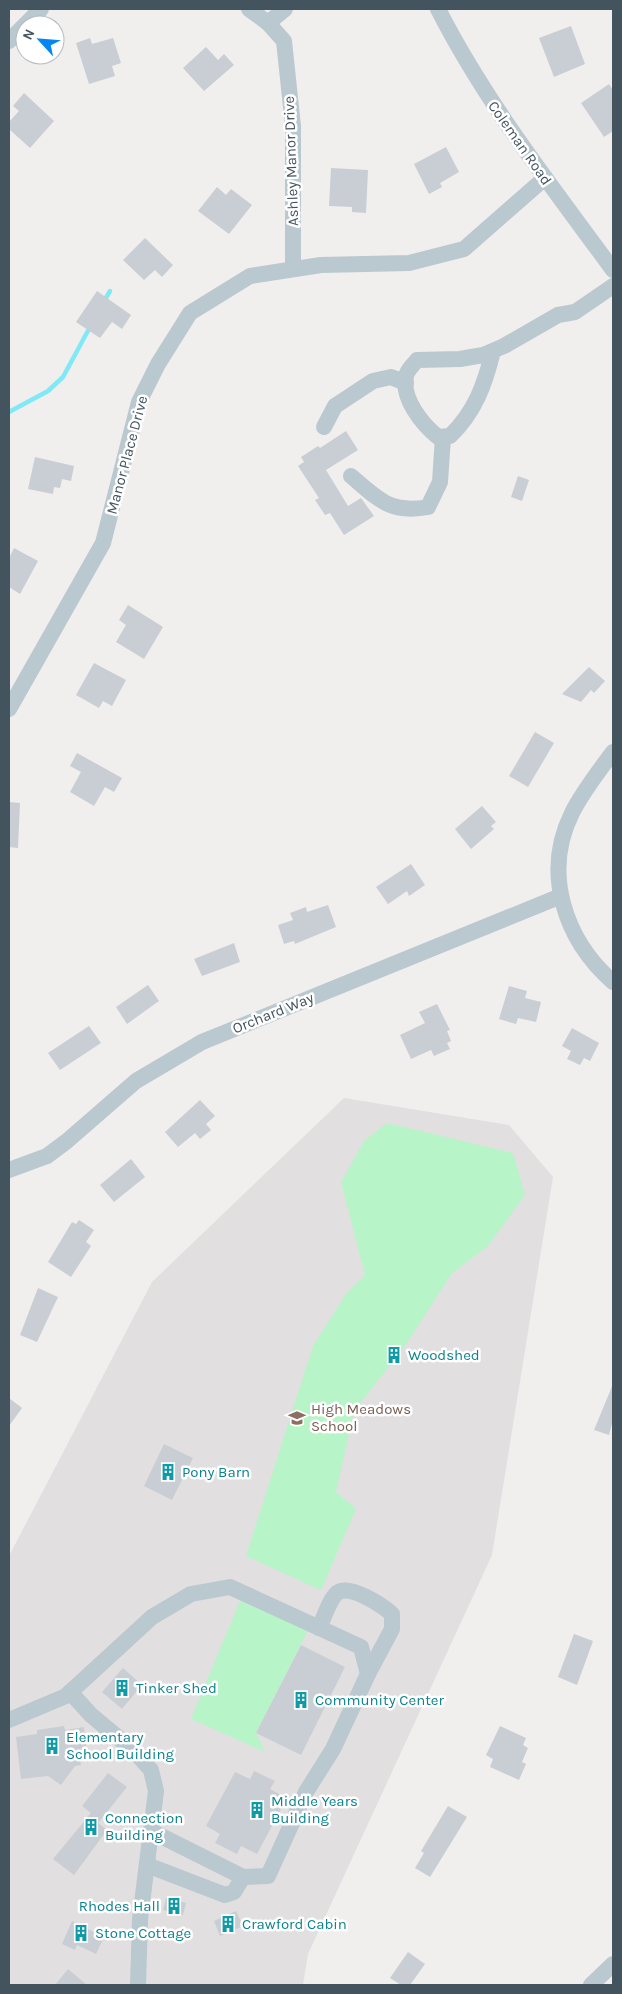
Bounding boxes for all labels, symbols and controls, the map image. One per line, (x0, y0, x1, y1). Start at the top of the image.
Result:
north arrow (15, 15, 65, 65)
text: N (19, 26, 39, 43)
street label: Ashley Manor Drive (280, 96, 302, 226)
street label: Coleman Road (484, 97, 556, 189)
street label: Manor Place Drive (103, 394, 151, 516)
street label: Orchard Way (230, 989, 316, 1037)
building icon: Woodshed (384, 1345, 404, 1365)
place label: Woodshed (408, 1346, 480, 1364)
place label: High Meadows School (311, 1400, 411, 1435)
school or university icon: High Meadows School (287, 1408, 307, 1428)
building icon: Pony Barn (158, 1462, 178, 1482)
place label: Pony Barn (182, 1463, 250, 1481)
building icon: Tinker Shed (112, 1678, 132, 1698)
place label: Tinker Shed (136, 1679, 217, 1697)
building icon: Community Center (291, 1690, 311, 1710)
place label: Community Center (315, 1691, 445, 1709)
place label: Elementary School Building (66, 1728, 175, 1763)
building icon: Elementary School Building (42, 1736, 62, 1756)
place label: Middle Years Building (271, 1792, 358, 1827)
building icon: Middle Years Building (247, 1800, 267, 1820)
place label: Connection Building (105, 1809, 183, 1844)
building icon: Connection Building (81, 1817, 101, 1837)
building icon: Rhodes Hall (164, 1896, 184, 1916)
place label: Rhodes Hall (79, 1897, 160, 1915)
building icon: Crawford Cabin (218, 1914, 238, 1934)
place label: Crawford Cabin (242, 1915, 347, 1933)
building icon: Stone Cottage (71, 1923, 91, 1943)
place label: Stone Cottage (95, 1924, 191, 1942)

